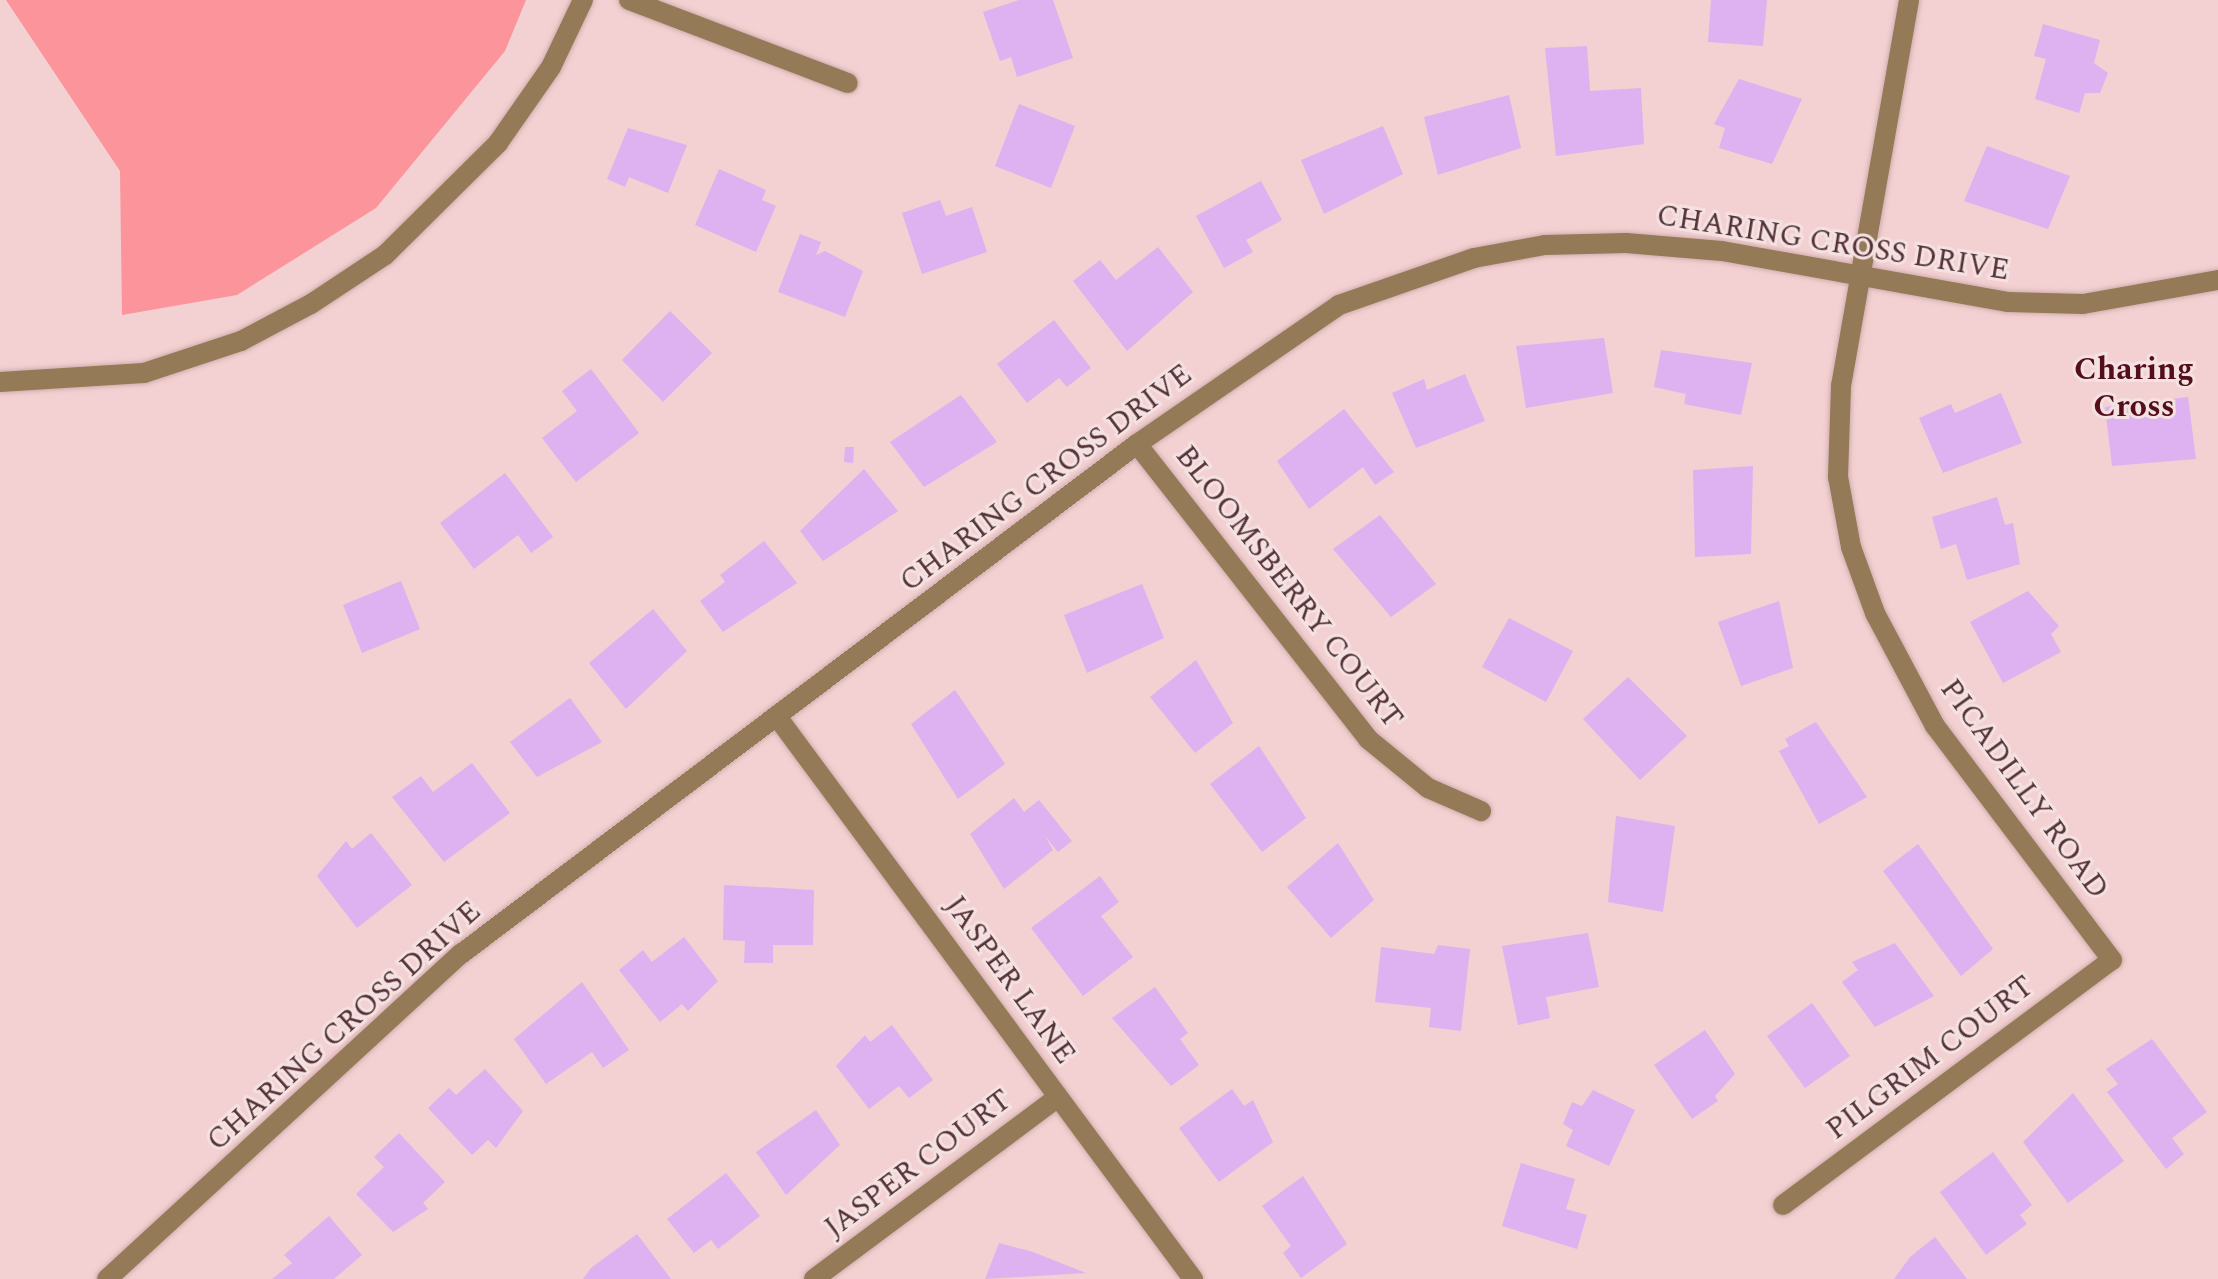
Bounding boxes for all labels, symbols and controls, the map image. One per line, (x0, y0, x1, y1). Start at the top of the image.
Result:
street label: CHARING CROSS DRIVE (1654, 197, 2012, 289)
district label: Charing Cross (2074, 352, 2194, 427)
street label: CHARING CROSS DRIVE (893, 356, 1199, 600)
street label: BLOOMSBERRY COURT (1167, 438, 1411, 736)
street label: PICADILLY ROAD (1932, 672, 2116, 906)
street label: JASPER LANE (937, 889, 1083, 1071)
street label: CHARING CROSS DRIVE (200, 893, 488, 1159)
street label: PILGRIM COURT (1819, 968, 2041, 1148)
street label: JASPER COURT (817, 1082, 1019, 1246)

